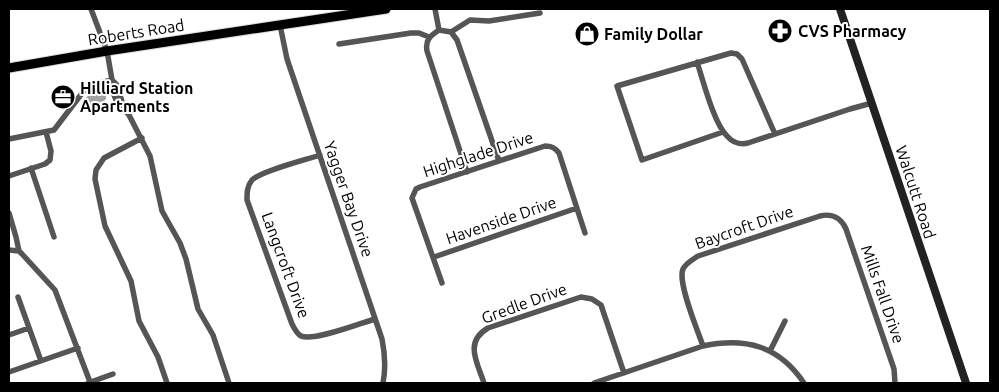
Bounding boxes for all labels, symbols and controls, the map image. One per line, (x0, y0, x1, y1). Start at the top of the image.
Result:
street label: Roberts Road (87, 15, 185, 49)
pharmacy icon: CVS Pharmacy (767, 18, 793, 44)
shop icon: Family Dollar (574, 21, 600, 47)
place label: CVS Pharmacy (798, 22, 907, 40)
place label: Family Dollar (604, 25, 703, 43)
place label: Hilliard Station Apartments (80, 79, 193, 115)
office icon: Hilliard Station Apartments (50, 84, 76, 110)
street label: Highglade Drive (421, 128, 535, 180)
street label: Yagger Bay Drive (321, 139, 377, 259)
street label: Walcutt Road (893, 143, 939, 241)
street label: Havenside Drive (443, 193, 559, 247)
street label: Baycroft Drive (692, 202, 796, 252)
street label: Langcroft Drive (258, 210, 314, 320)
street label: Mills Fall Drive (858, 243, 908, 345)
street label: Gredle Drive (479, 279, 569, 327)

